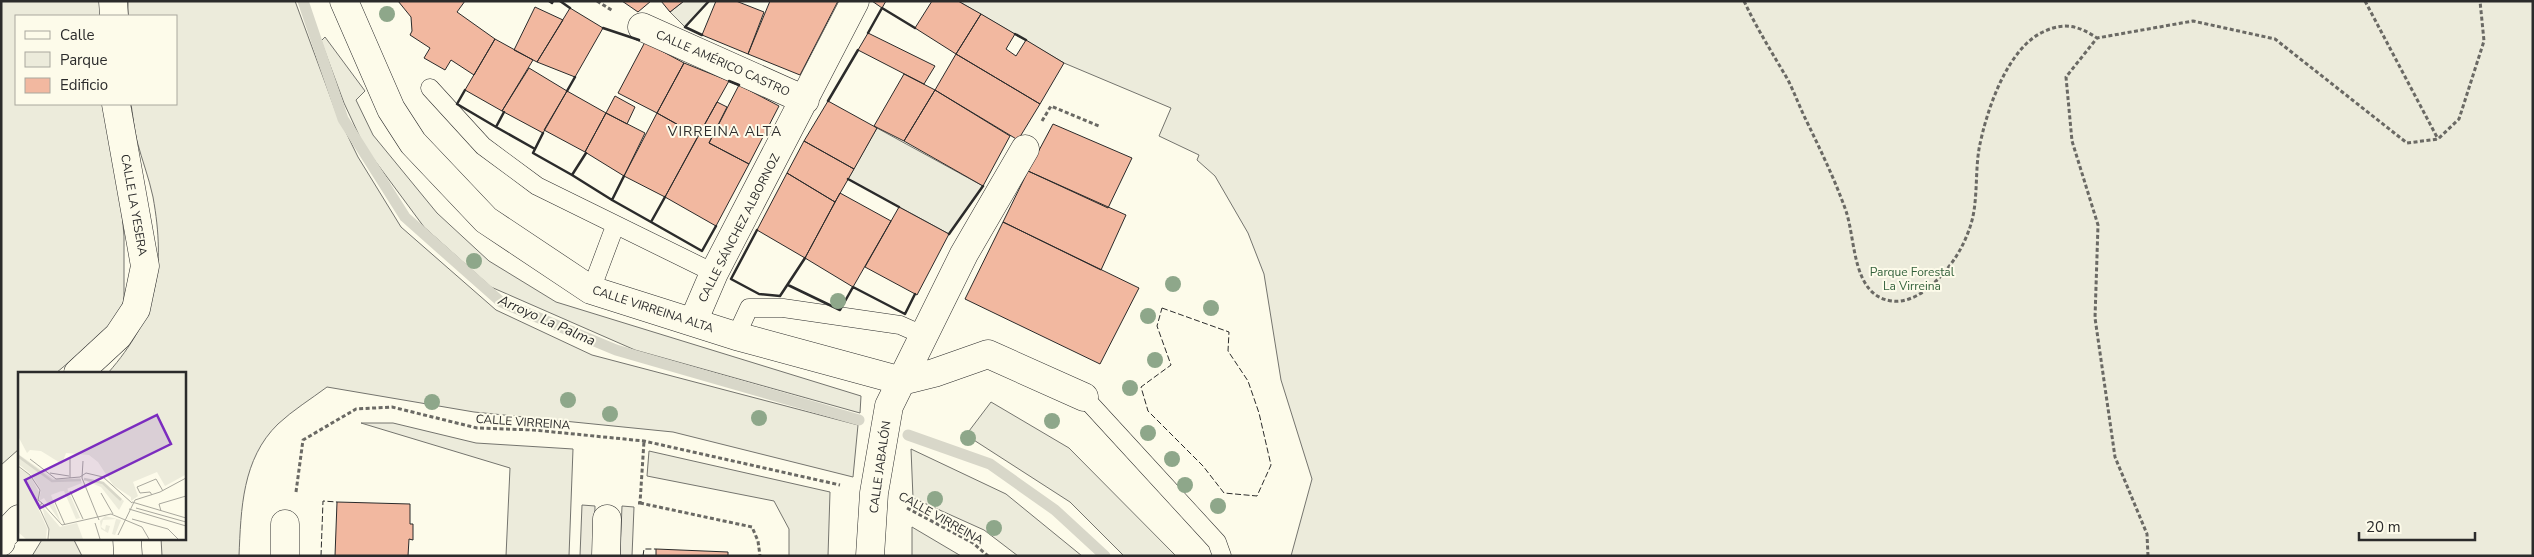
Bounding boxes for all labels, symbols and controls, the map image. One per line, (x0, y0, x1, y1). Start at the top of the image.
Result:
legend (15, 15, 178, 105)
text: Calle (60, 25, 95, 45)
street label: CALLE AMÉRICO CASTRO (653, 26, 793, 100)
text: Parque (60, 50, 108, 70)
text: Edificio (60, 75, 108, 95)
district label: VIRREINA ALTA (667, 122, 782, 141)
street label: CALLE SÁNCHEZ ALBORNOZ (694, 151, 784, 305)
street label: CALLE LA YESERA (117, 153, 151, 257)
park label: Parque Forestal La Virreina (1870, 264, 1955, 294)
street label: CALLE VIRREINA ALTA (590, 282, 716, 336)
water label: Arroyo La Palma (494, 290, 598, 350)
inset map (18, 372, 185, 540)
street label: CALLE VIRREINA (475, 411, 571, 433)
street label: CALLE JABALÓN (866, 420, 894, 514)
street label: CALLE VIRREINA (896, 488, 987, 548)
scale bar (2359, 510, 2475, 542)
text: 20 m (2366, 517, 2401, 537)

